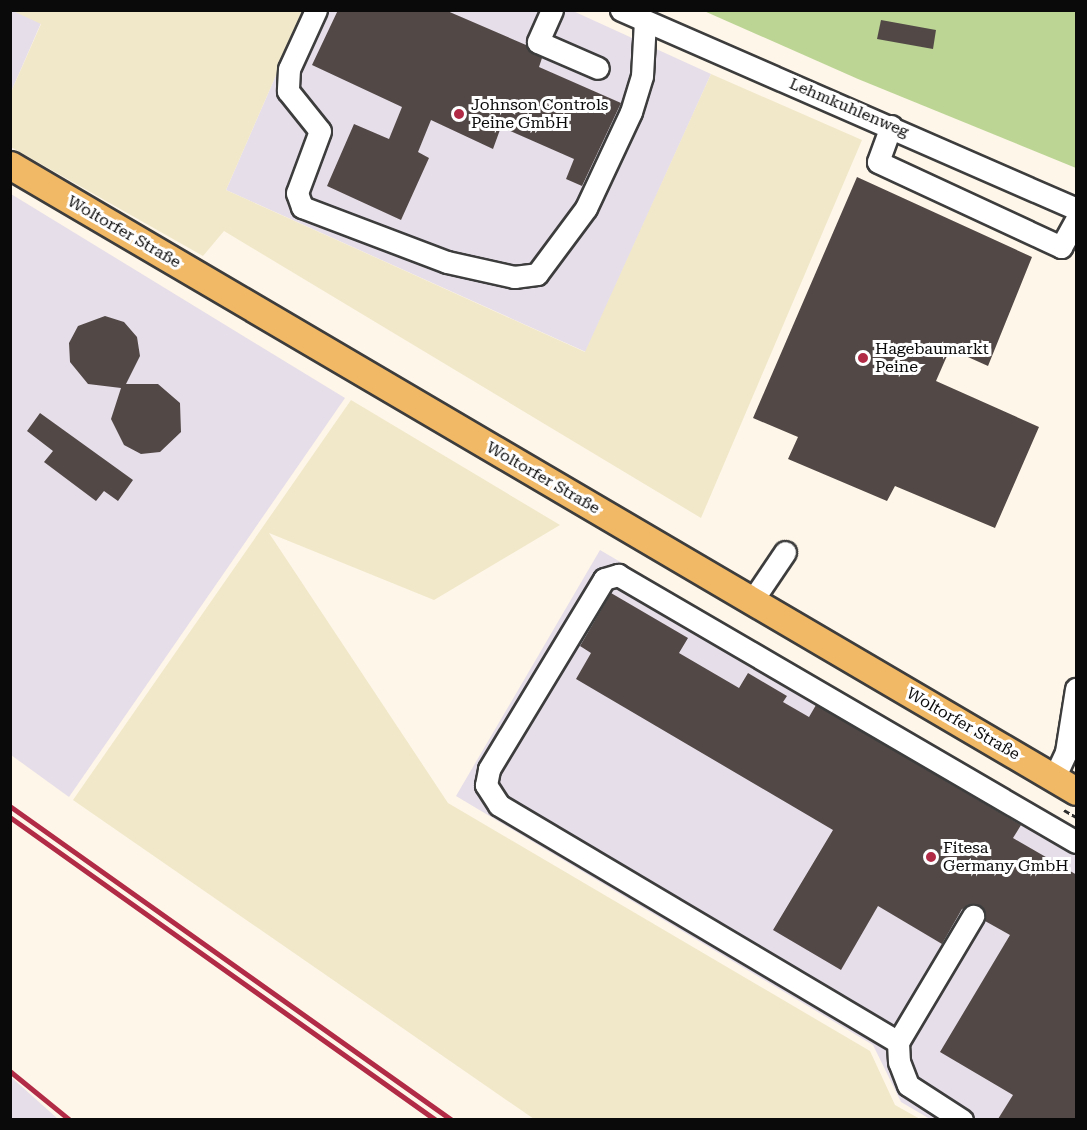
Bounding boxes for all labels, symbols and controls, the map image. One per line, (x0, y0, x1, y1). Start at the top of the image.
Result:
street label: Lehmkuhlenweg (786, 74, 912, 142)
place label: Johnson Controls Peine GmbH (471, 95, 608, 133)
marker: Johnson Controls Peine GmbH (452, 107, 466, 121)
street label: Woltorfer Straße (64, 192, 184, 272)
place label: Hagebaumarkt Peine (875, 339, 989, 377)
marker: Hagebaumarkt Peine (856, 351, 870, 365)
street label: Woltorfer Straße (483, 438, 603, 518)
street label: Woltorfer Straße (903, 684, 1023, 764)
place label: Fitesa Germany GmbH (943, 838, 1069, 876)
marker: Fitesa Germany GmbH (924, 850, 938, 864)

